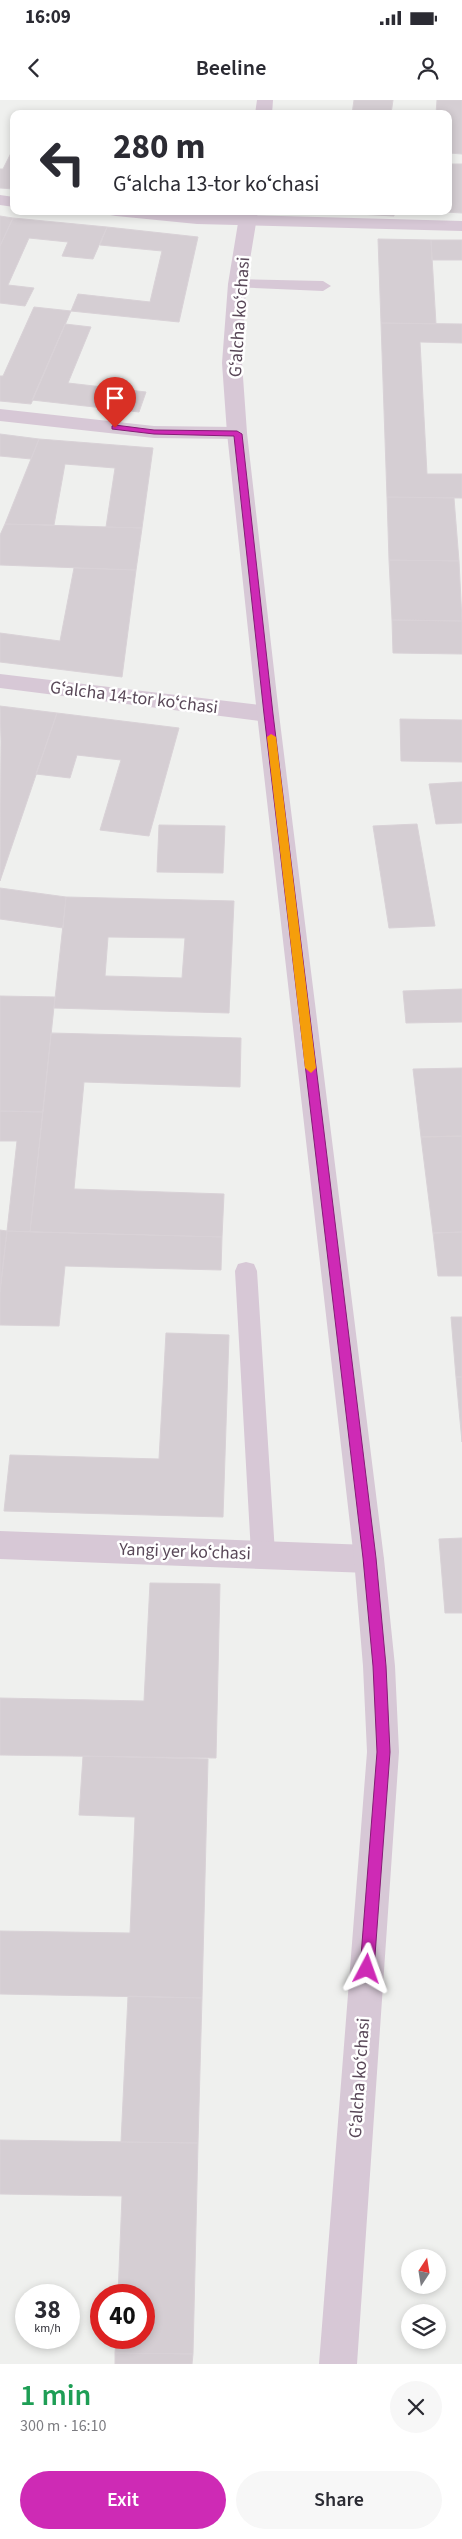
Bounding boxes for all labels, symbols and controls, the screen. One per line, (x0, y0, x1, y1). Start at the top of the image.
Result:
text: 16:09 (25, 4, 71, 31)
text: Beeline (196, 52, 266, 84)
icon: back (20, 54, 48, 82)
icon: person (414, 54, 442, 82)
text: 280 m (113, 122, 205, 172)
icon: left (30, 130, 95, 195)
text: Gʻalcha 13-tor koʻchasi (113, 168, 319, 200)
street label: Gʻalcha koʻchasi (223, 256, 256, 378)
pin (94, 377, 136, 428)
icon: arrive (101, 384, 129, 412)
street label: Gʻalcha 14-tor koʻchasi (49, 675, 219, 720)
street label: Yangi yer koʻchasi (118, 1537, 251, 1566)
position arrow (340, 1942, 392, 1994)
street label: Gʻalcha koʻchasi (343, 2017, 376, 2139)
north arrow (401, 2249, 446, 2294)
map controls (401, 2249, 446, 2349)
speed limit sign: 40 (90, 2284, 155, 2349)
text: 38 (34, 2292, 61, 2328)
button: layers (401, 2304, 446, 2349)
text: km/h (34, 2320, 61, 2337)
text: 1 min (20, 2374, 91, 2417)
button: close (390, 2381, 442, 2433)
text: 300 m · 16:10 (20, 2415, 107, 2437)
button: Exit (20, 2471, 226, 2529)
button: Share (236, 2471, 442, 2529)

